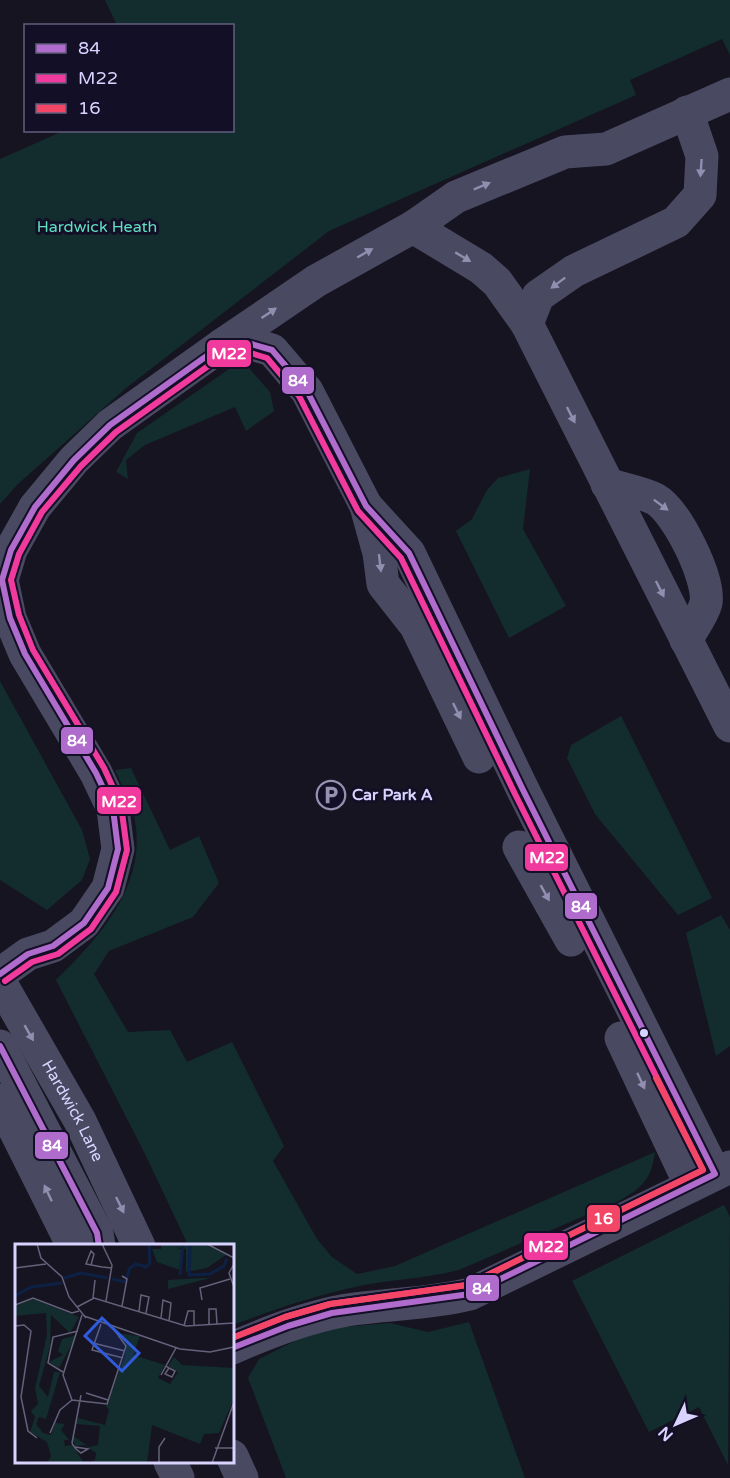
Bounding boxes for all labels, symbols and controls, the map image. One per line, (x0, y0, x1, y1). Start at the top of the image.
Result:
legend (24, 24, 234, 132)
text: 84 (78, 37, 101, 59)
text: M22 (78, 67, 118, 89)
text: 16 (78, 97, 101, 119)
one-way arrow (697, 159, 706, 178)
one-way arrow (473, 182, 490, 191)
park label: Hardwick Heath (37, 217, 157, 237)
one-way arrow (356, 249, 373, 259)
one-way arrow (455, 252, 471, 263)
one-way arrow (551, 276, 566, 288)
one-way arrow (261, 307, 277, 319)
line badge: M22 (206, 339, 252, 368)
text: M22 (211, 344, 247, 364)
line badge: 84 (281, 366, 315, 395)
text: 84 (288, 371, 308, 391)
one-way arrow (566, 406, 576, 424)
one-way arrow (652, 499, 668, 511)
one-way arrow (376, 553, 385, 572)
one-way arrow (655, 580, 665, 597)
one-way arrow (452, 702, 462, 719)
line badge: 84 (60, 726, 94, 755)
text: 84 (67, 731, 87, 751)
parking icon: Car Park A (315, 779, 347, 811)
place label: Car Park A (352, 785, 433, 805)
line badge: M22 (96, 786, 142, 815)
text: M22 (101, 792, 137, 812)
line badge: M22 (524, 843, 569, 872)
text: M22 (529, 848, 565, 868)
one-way arrow (540, 885, 550, 902)
line badge: 84 (564, 892, 598, 920)
text: 84 (571, 897, 591, 917)
one-way arrow (24, 1025, 34, 1042)
unlabelled marker (638, 1027, 650, 1039)
street label: Hardwick Lane (37, 1057, 108, 1165)
one-way arrow (637, 1072, 646, 1089)
line badge: 84 (34, 1131, 69, 1160)
text: 84 (42, 1136, 62, 1156)
one-way arrow (44, 1184, 53, 1201)
one-way arrow (115, 1197, 124, 1214)
line badge: 16 (586, 1204, 621, 1233)
text: 16 (593, 1209, 613, 1229)
line badge: M22 (523, 1232, 569, 1261)
text: M22 (528, 1237, 564, 1257)
inset map (15, 1244, 234, 1463)
line badge: 84 (465, 1274, 500, 1302)
text: 84 (472, 1279, 492, 1299)
north arrow (646, 1394, 706, 1454)
text: N (654, 1422, 678, 1445)

